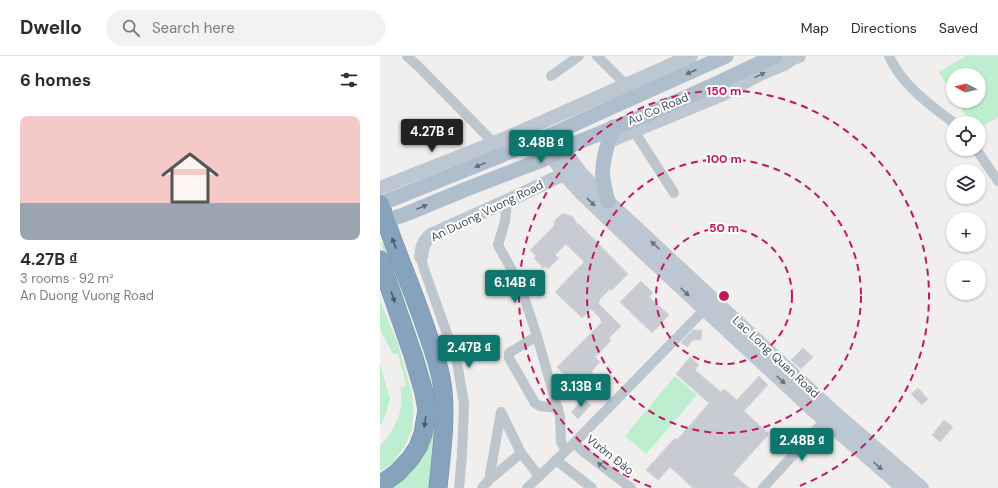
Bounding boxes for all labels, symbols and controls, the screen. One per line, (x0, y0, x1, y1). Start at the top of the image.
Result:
search box (106, 10, 386, 46)
text: Dwello (20, 15, 82, 40)
icon: search (120, 17, 142, 39)
text: Search here (152, 18, 235, 38)
text: Map (801, 19, 829, 37)
text: Directions (851, 19, 917, 37)
text: Saved (939, 19, 978, 37)
north arrow (946, 68, 986, 108)
map controls (946, 68, 986, 300)
text: 6 homes (20, 69, 91, 91)
icon: filters (338, 69, 360, 91)
one-way arrow (685, 69, 696, 75)
one-way arrow (755, 72, 766, 78)
text: 150 m (707, 83, 741, 99)
street label: Au Co Road (625, 89, 691, 129)
button: locate (946, 116, 986, 156)
pin: 4.27B ₫ (395, 119, 469, 153)
text: 4.27B ₫ (410, 123, 454, 140)
pin: 3.48B ₫ (504, 130, 578, 164)
text: 3.48B ₫ (518, 134, 564, 151)
icon: home (154, 142, 226, 214)
text: 100 m (706, 151, 742, 167)
one-way arrow (473, 162, 485, 168)
button: layers (946, 164, 986, 204)
street label: An Duong Vuong Road (428, 177, 546, 245)
one-way arrow (586, 197, 596, 207)
one-way arrow (416, 204, 427, 210)
button: + (946, 212, 986, 252)
text: 50 m (709, 220, 739, 236)
one-way arrow (390, 237, 396, 249)
one-way arrow (650, 240, 660, 250)
text: 4.27B ₫ (20, 248, 78, 270)
button: − (946, 260, 986, 300)
text: 3 rooms · 92 m² (20, 270, 113, 287)
pin: 6.14B ₫ (478, 270, 552, 304)
text: 6.14B ₫ (494, 274, 536, 291)
text: An Duong Vuong Road (20, 287, 154, 304)
one-way arrow (680, 287, 690, 297)
centre of rings (717, 289, 731, 303)
one-way arrow (390, 291, 396, 303)
street label: Lac Long Quan Road (729, 312, 823, 402)
pin: 2.47B ₫ (432, 335, 506, 369)
text: 2.47B ₫ (447, 339, 491, 356)
pin: 3.13B ₫ (544, 374, 618, 408)
one-way arrow (776, 375, 786, 385)
text: 3.13B ₫ (560, 378, 602, 395)
one-way arrow (422, 416, 428, 428)
pin: 2.48B ₫ (765, 428, 839, 462)
street label: Vườn Đào (583, 431, 637, 479)
text: 2.48B ₫ (779, 432, 825, 449)
one-way arrow (597, 462, 608, 470)
one-way arrow (873, 462, 883, 471)

